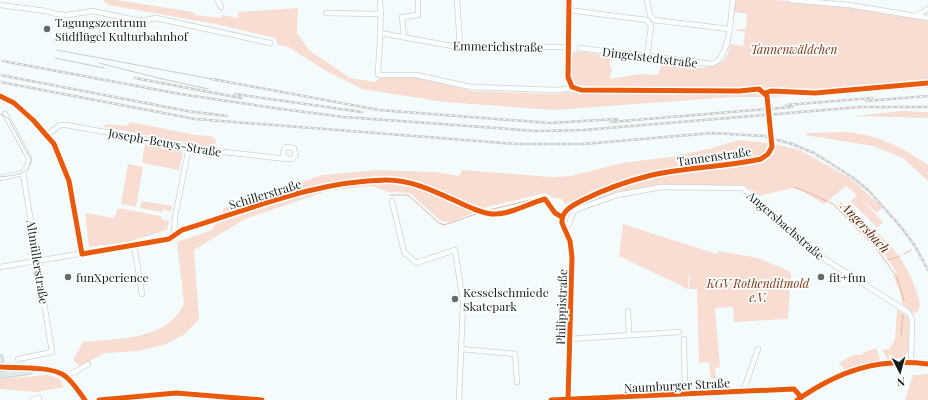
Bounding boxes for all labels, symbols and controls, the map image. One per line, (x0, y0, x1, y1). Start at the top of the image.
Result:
place label: Tagungszentrum Südflügel Kulturbahnhof (55, 14, 189, 44)
marker: Tagungszentrum Südflügel Kulturbahnhof (42, 24, 52, 34)
street label: Emmerichstraße (453, 37, 543, 55)
park label: Tannenwäldchen (751, 41, 837, 57)
street label: Dingelstedtstraße (601, 43, 699, 71)
street label: Joseph-Beuys-Straße (106, 124, 223, 160)
street label: Tannenstraße (676, 143, 752, 169)
street label: Schillerstraße (227, 175, 303, 213)
street label: Angersbachstraße (743, 186, 828, 263)
water label: Angersbach (837, 196, 894, 256)
street label: Altmüllerstraße (23, 218, 53, 305)
place label: funXperience (76, 269, 149, 285)
street label: Philippistraße (552, 269, 570, 345)
place label: fit+fun (829, 269, 866, 285)
marker: funXperience (63, 272, 73, 282)
marker: fit+fun (816, 272, 826, 282)
park label: KGV Rothenditmold e.V. (706, 275, 810, 305)
place label: Kesselschmiede Skatepark (463, 284, 549, 314)
marker: Kesselschmiede Skatepark (450, 294, 460, 304)
north arrow (880, 352, 920, 392)
street label: Naumburger Straße (623, 374, 731, 396)
text: N (896, 375, 906, 390)

